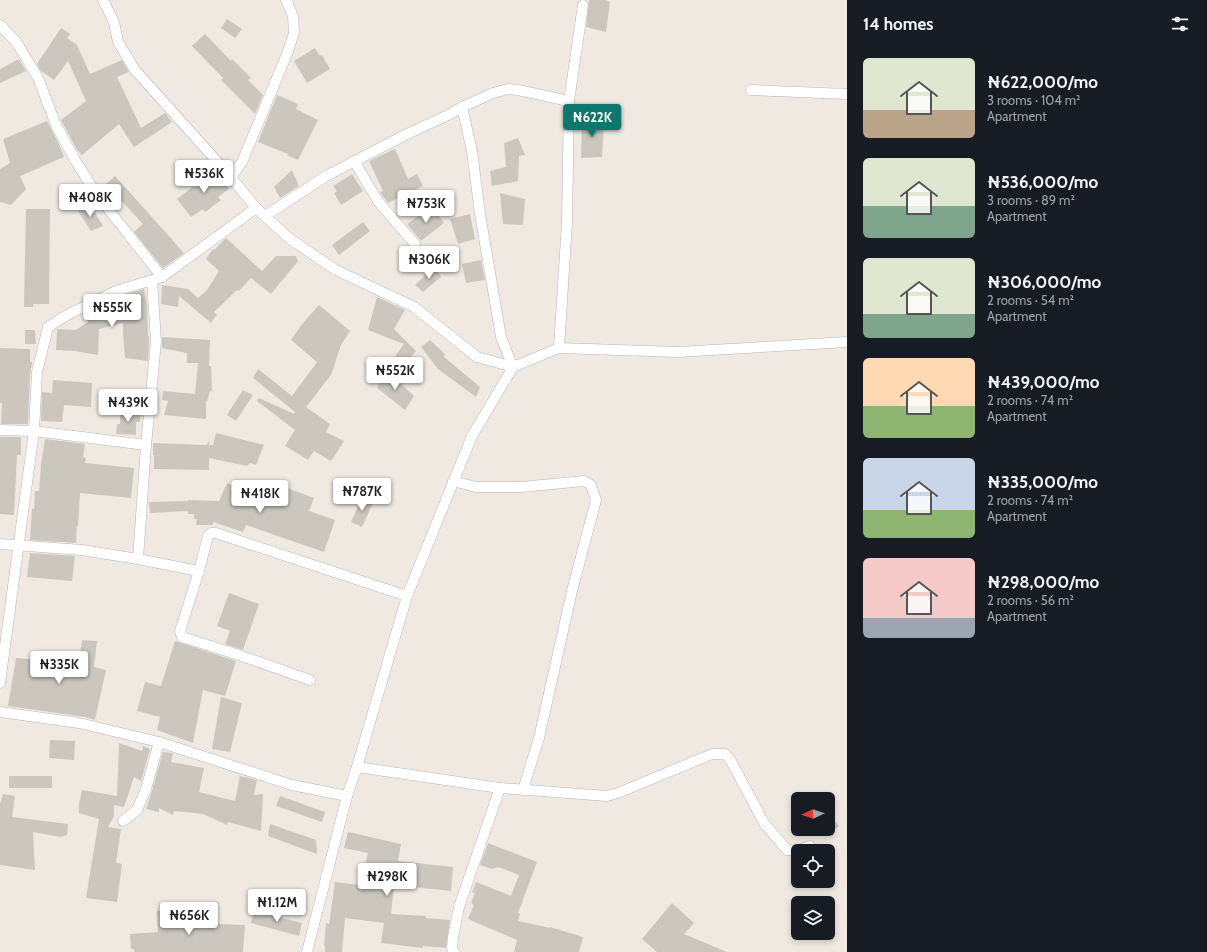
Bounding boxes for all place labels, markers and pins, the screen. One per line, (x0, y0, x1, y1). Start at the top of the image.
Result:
pin: ₦622K (564, 104, 620, 138)
pin: ₦536K (176, 160, 232, 194)
pin: ₦408K (62, 184, 118, 218)
pin: ₦753K (398, 190, 454, 224)
pin: ₦306K (401, 246, 457, 280)
pin: ₦555K (84, 294, 140, 328)
pin: ₦552K (367, 357, 423, 391)
pin: ₦439K (100, 389, 156, 423)
pin: ₦787K (334, 478, 390, 512)
pin: ₦418K (232, 480, 288, 514)
pin: ₦335K (31, 651, 87, 685)
pin: ₦298K (359, 863, 415, 897)
pin: ₦1.12M (244, 889, 310, 923)
pin: ₦656K (161, 902, 217, 936)

